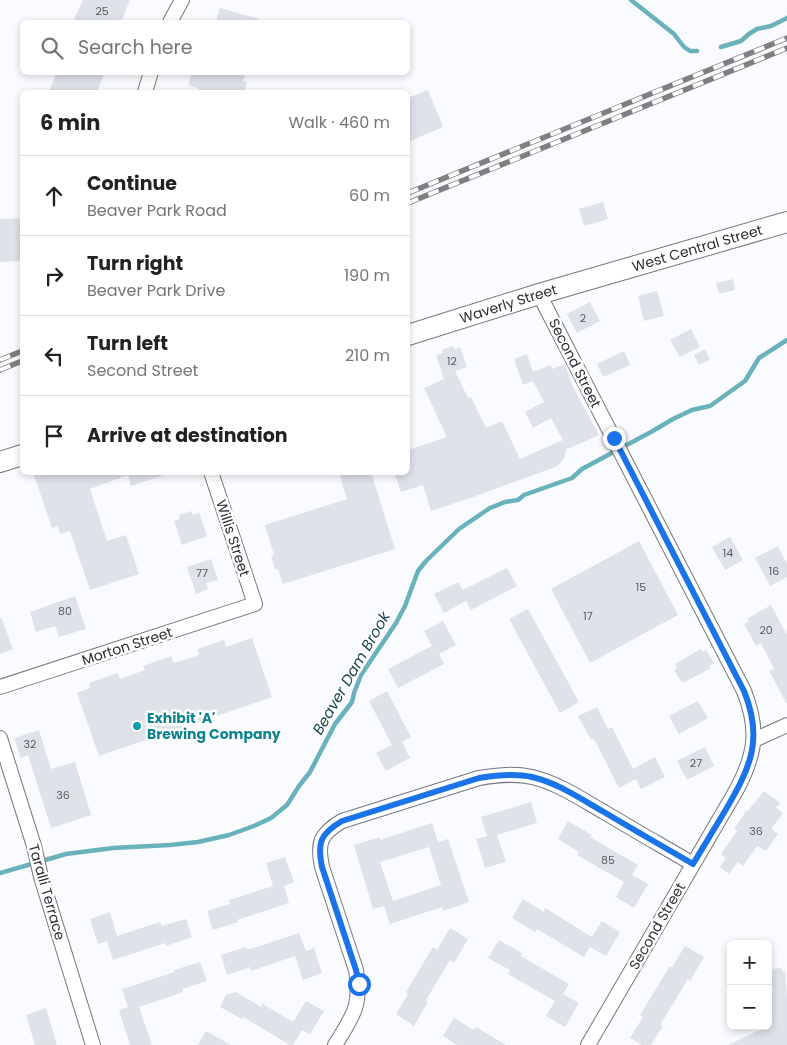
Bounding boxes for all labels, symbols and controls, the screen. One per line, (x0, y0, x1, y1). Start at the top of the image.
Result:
house number: 25 (95, 3, 109, 19)
search box (20, 20, 410, 75)
icon: search (38, 34, 66, 62)
text: Search here (78, 34, 192, 61)
text: 6 min (40, 108, 100, 137)
text: Walk · 460 m (288, 111, 390, 134)
text: Continue (87, 170, 177, 197)
icon: ahead (40, 182, 68, 210)
text: 60 m (349, 184, 390, 207)
text: Beaver Park Road (87, 199, 227, 222)
street label: West Central Street (630, 220, 765, 277)
text: Turn right (87, 250, 183, 277)
icon: right (40, 262, 68, 290)
text: 190 m (344, 264, 390, 287)
text: Beaver Park Drive (87, 279, 225, 302)
street label: Waverly Street (457, 279, 559, 328)
house number: 2 (580, 310, 586, 326)
street label: Second Street (544, 315, 606, 411)
text: Turn left (87, 330, 168, 357)
icon: left (40, 342, 68, 370)
text: 210 m (345, 344, 390, 367)
house number: 12 (447, 353, 457, 369)
text: Second Street (87, 359, 198, 382)
icon: arrive (40, 422, 68, 450)
text: Arrive at destination (87, 422, 288, 449)
route end (603, 427, 626, 450)
street label: Willis Street (211, 497, 255, 579)
house number: 14 (723, 545, 733, 561)
house number: 16 (769, 563, 779, 579)
house number: 77 (196, 565, 208, 581)
house number: 15 (636, 579, 646, 595)
house number: 80 (58, 603, 72, 619)
water label: Beaver Dam Brook (307, 607, 395, 738)
house number: 17 (583, 608, 593, 624)
street label: Morton Street (79, 622, 175, 670)
house number: 20 (759, 622, 773, 638)
place label: Exhibit 'A' Brewing Company (147, 708, 281, 744)
marker: Exhibit 'A' Brewing Company (131, 720, 143, 732)
house number: 32 (24, 736, 36, 752)
house number: 27 (690, 755, 702, 771)
house number: 36 (56, 787, 70, 803)
house number: 36 (749, 823, 763, 839)
street label: Taralli Terrace (24, 842, 70, 943)
house number: 85 (601, 852, 615, 868)
street label: Second Street (624, 879, 690, 973)
map controls (727, 940, 772, 1030)
button: + (727, 940, 772, 985)
route start (348, 973, 371, 996)
button: − (727, 985, 772, 1030)

